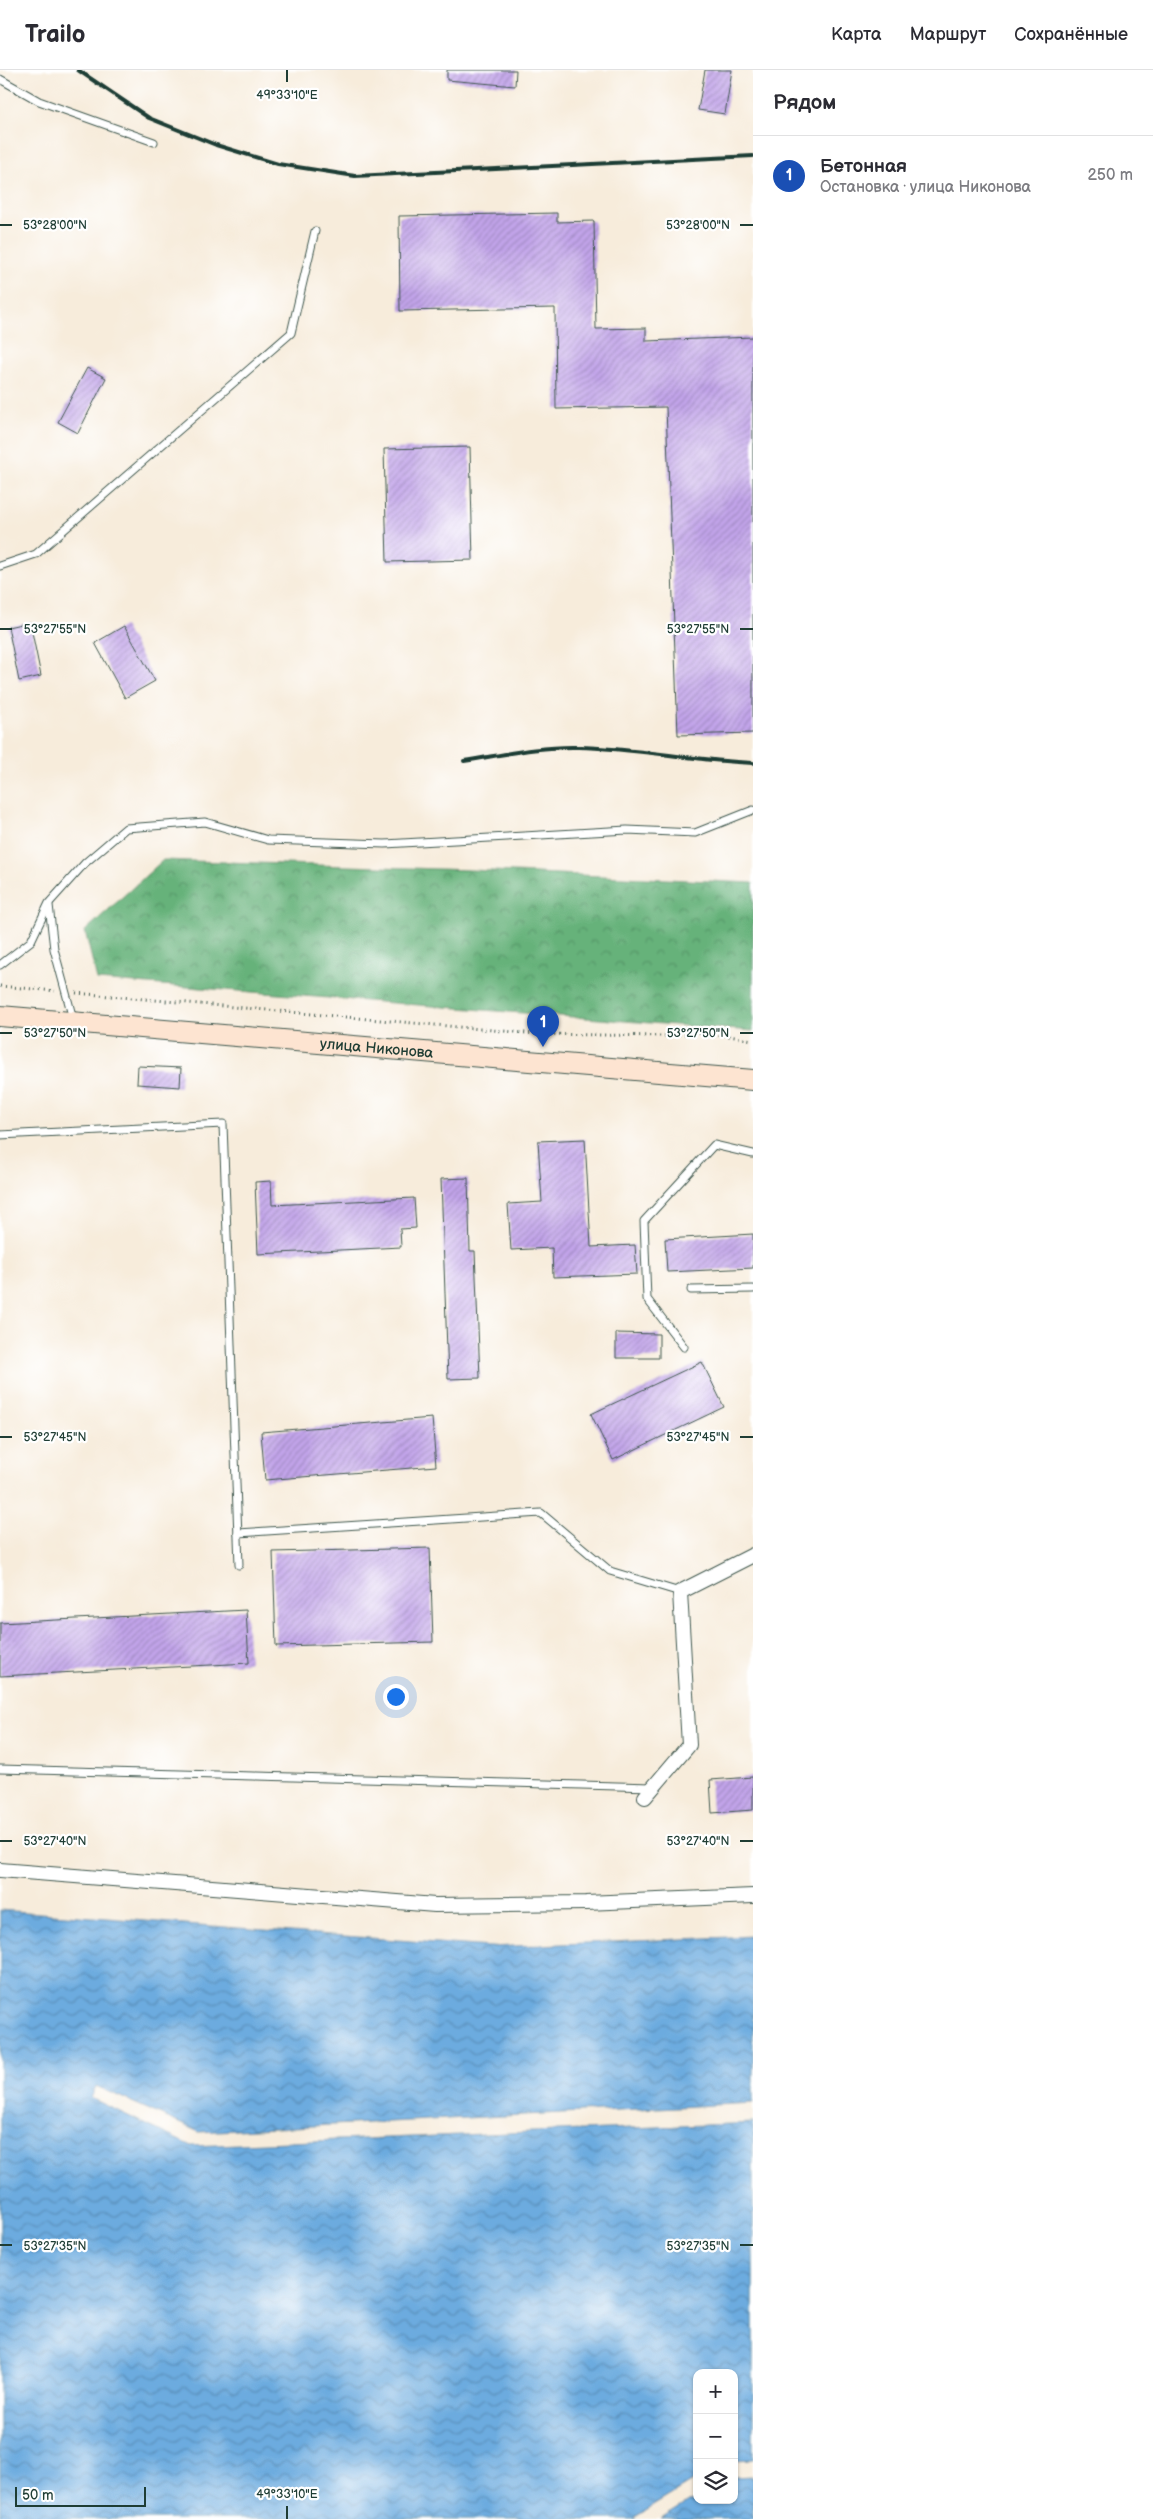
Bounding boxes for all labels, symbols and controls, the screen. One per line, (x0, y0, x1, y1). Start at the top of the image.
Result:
text: Trailo (25, 20, 85, 49)
text: Карта (831, 24, 882, 45)
text: Маршрут (910, 24, 986, 45)
text: Сохранённые (1014, 24, 1128, 45)
text: 49°33'10"E (256, 88, 318, 103)
text: Рядом (773, 90, 836, 115)
text: Бетонная (820, 155, 907, 178)
text: 1 (786, 166, 792, 185)
text: 250 m (1087, 166, 1133, 185)
text: Остановка · улица Никонова (820, 178, 1031, 197)
text: 53°28'00"N (23, 218, 87, 233)
text: 53°28'00"N (666, 218, 730, 233)
text: 53°27'55"N (24, 622, 86, 637)
text: 53°27'55"N (667, 622, 729, 637)
pin: 1 (527, 1006, 559, 1047)
text: 53°27'50"N (24, 1026, 86, 1041)
text: 53°27'50"N (667, 1026, 729, 1041)
street label: улица Никонова (319, 1034, 434, 1062)
text: 53°27'45"N (24, 1430, 86, 1445)
text: 53°27'45"N (667, 1430, 729, 1445)
your location (383, 1684, 409, 1710)
text: 53°27'40"N (23, 1834, 87, 1849)
text: 53°27'40"N (666, 1834, 730, 1849)
text: 53°27'35"N (24, 2239, 86, 2254)
text: 53°27'35"N (667, 2239, 729, 2254)
map controls (693, 2369, 738, 2504)
button: + (693, 2369, 738, 2414)
button: − (693, 2414, 738, 2459)
button: layers (693, 2459, 738, 2504)
scale bar (15, 2484, 146, 2507)
text: 50 m (22, 2487, 54, 2504)
text: 49°33'10"E (256, 2487, 318, 2502)

